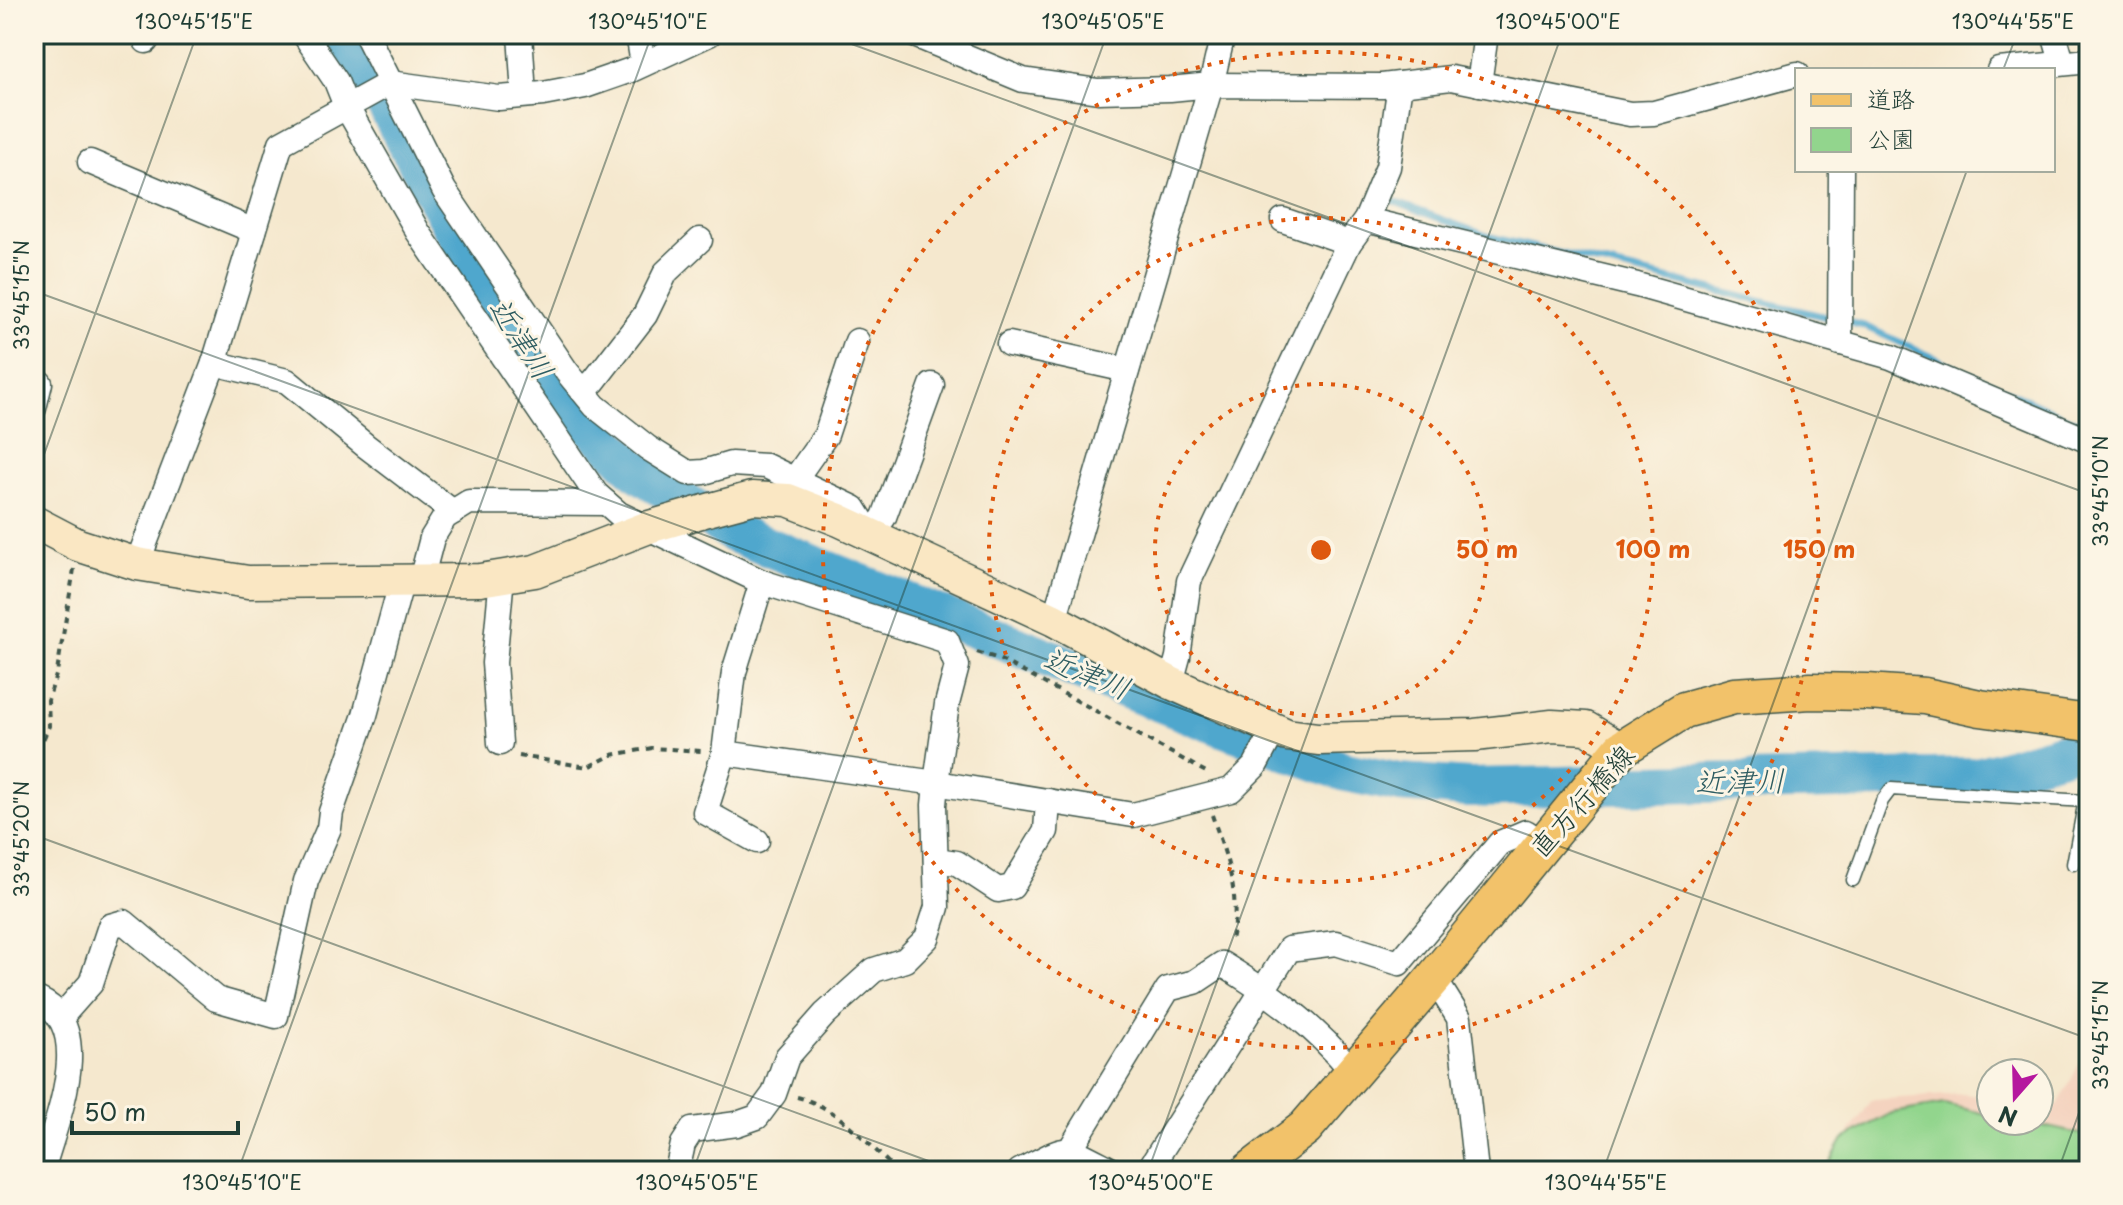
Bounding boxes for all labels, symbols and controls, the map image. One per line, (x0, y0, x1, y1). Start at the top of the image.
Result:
text: 130°45'15"E (135, 6, 253, 36)
text: 130°45'10"E (588, 6, 708, 36)
text: 130°45'05"E (1041, 6, 1165, 36)
text: 130°45'00"E (1496, 6, 1620, 36)
text: 130°44'55"E (1952, 6, 2074, 36)
legend (1795, 68, 2055, 172)
text: 道路 (1867, 80, 1915, 116)
text: 公園 (1867, 120, 1915, 156)
text: 33°45'15"N (6, 240, 36, 350)
water label: 近津川 (480, 288, 566, 388)
text: 33°45'10"N (2085, 435, 2115, 547)
text: 50 m (1456, 530, 1518, 566)
text: 100 m (1616, 530, 1690, 566)
text: 150 m (1783, 530, 1855, 566)
centre of rings (1307, 536, 1335, 564)
water label: 近津川 (1038, 634, 1138, 709)
street label: 直方行橋線 (1518, 734, 1644, 866)
water label: 近津川 (1695, 756, 1785, 803)
text: 33°45'20"N (6, 781, 36, 897)
text: 33°45'15"N (2085, 980, 2115, 1090)
north arrow (1975, 1057, 2055, 1137)
scale bar (72, 1085, 238, 1135)
text: 50 m (84, 1093, 146, 1129)
text: N (1994, 1099, 2021, 1136)
text: 130°45'10"E (182, 1167, 302, 1197)
text: 130°45'05"E (635, 1167, 759, 1197)
text: 130°45'00"E (1089, 1167, 1213, 1197)
text: 130°44'55"E (1545, 1167, 1667, 1197)

